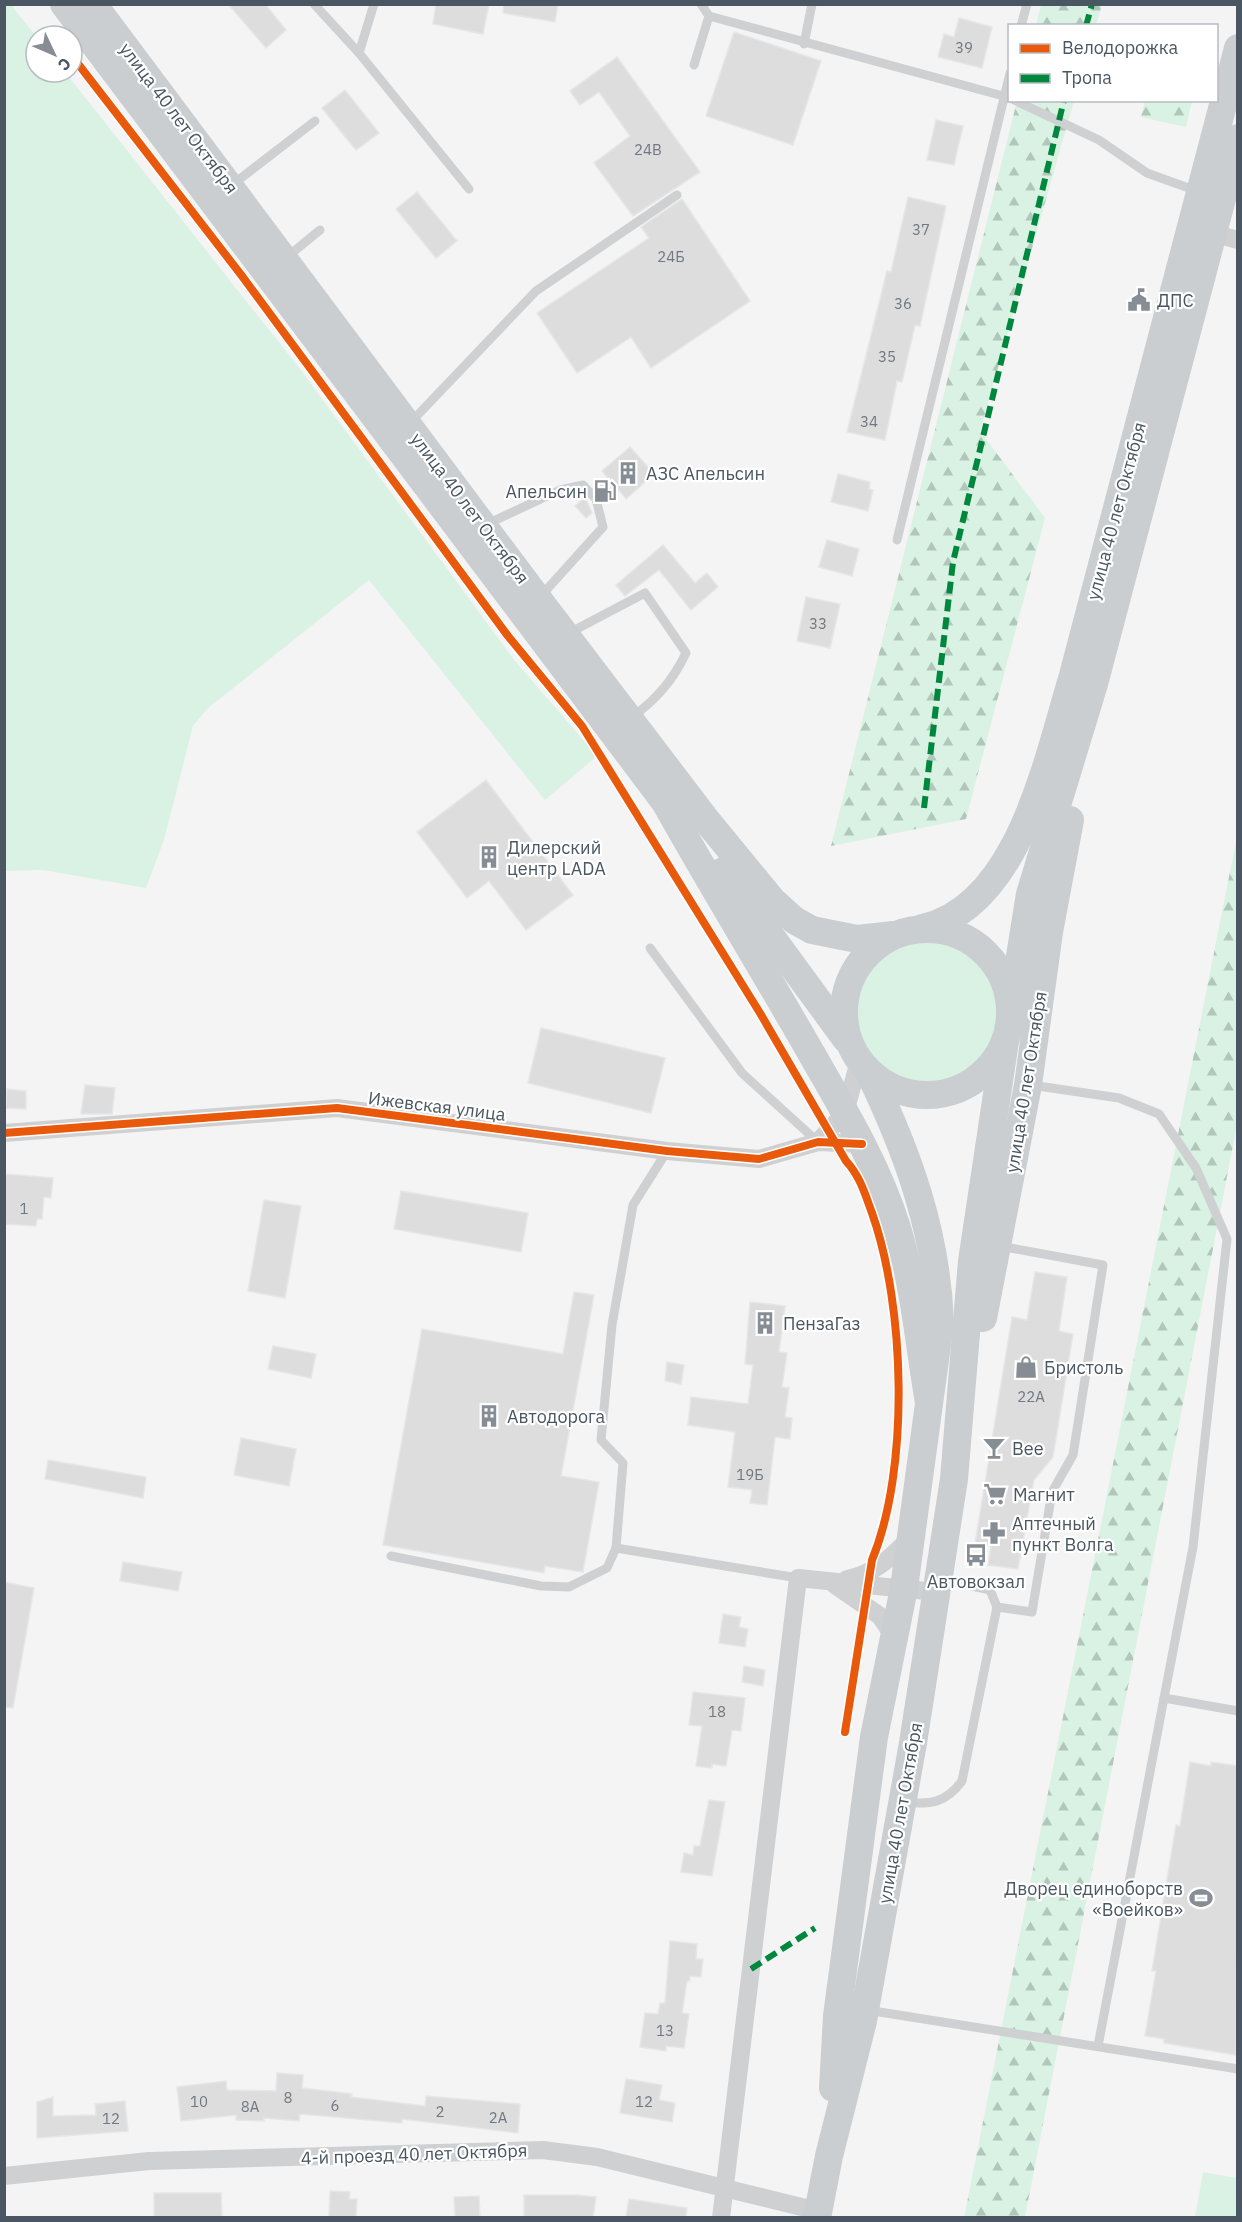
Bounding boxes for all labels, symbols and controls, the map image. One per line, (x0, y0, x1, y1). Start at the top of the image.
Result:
north arrow (24, 24, 84, 84)
legend (1008, 24, 1218, 102)
text: Велодорожка (1062, 36, 1178, 59)
street label: улица 40 лет Октября (115, 38, 243, 198)
house number: 39 (955, 38, 973, 57)
text: С (54, 54, 76, 75)
text: Тропа (1062, 66, 1112, 89)
house number: 24В (634, 140, 662, 159)
house number: 37 (912, 220, 930, 239)
house number: 24Б (657, 247, 685, 266)
public building icon: ДПС (1126, 287, 1152, 313)
place label: ДПС (1157, 289, 1194, 312)
house number: 36 (894, 294, 912, 313)
house number: 35 (878, 347, 896, 366)
house number: 34 (860, 412, 878, 431)
street label: улица 40 лет Октября (1081, 419, 1151, 603)
street label: улица 40 лет Октября (406, 428, 534, 588)
building icon: АЗС Апельсин (615, 460, 641, 486)
place label: АЗС Апельсин (646, 462, 765, 485)
fuel station icon: Апельсин (592, 478, 618, 504)
place label: Апельсин (506, 480, 587, 503)
house number: 33 (809, 614, 827, 633)
place label: Дилерский центр LADA (507, 836, 606, 880)
building icon: Дилерский центр LADA (476, 844, 502, 870)
street label: улица 40 лет Октября (1000, 990, 1052, 1174)
street label: Ижевская улица (367, 1086, 507, 1126)
house number: 1 (19, 1199, 29, 1218)
building icon: ПензаГаз (752, 1310, 778, 1336)
place label: ПензаГаз (783, 1312, 861, 1335)
shop icon: Бристоль (1013, 1354, 1039, 1380)
place label: Бристоль (1044, 1356, 1123, 1379)
house number: 22А (1017, 1387, 1045, 1406)
building icon: Автодорога (476, 1403, 502, 1429)
place label: Автодорога (507, 1405, 606, 1428)
bar icon: Bee (981, 1435, 1007, 1461)
place label: Bee (1012, 1437, 1044, 1460)
house number: 19Б (736, 1465, 764, 1484)
supermarket icon: Магнит (982, 1481, 1008, 1507)
place label: Магнит (1013, 1483, 1075, 1506)
place label: Аптечный пункт Волга (1012, 1512, 1114, 1556)
pharmacy icon: Аптечный пункт Волга (981, 1520, 1007, 1546)
bus stop icon: Автовокзал (963, 1542, 989, 1568)
place label: Автовокзал (927, 1570, 1025, 1593)
house number: 18 (708, 1702, 726, 1721)
street label: улица 40 лет Октября (873, 1721, 927, 1905)
place label: Дворец единоборств «Воейков» (1004, 1877, 1183, 1921)
sports icon: Дворец единоборств «Воейков» (1188, 1885, 1214, 1911)
house number: 13 (656, 2021, 674, 2040)
house number: 8 (283, 2088, 293, 2107)
house number: 10 (190, 2092, 208, 2111)
house number: 12 (635, 2092, 653, 2111)
house number: 6 (330, 2096, 340, 2115)
house number: 8А (241, 2097, 260, 2116)
house number: 2 (435, 2102, 445, 2121)
house number: 2А (489, 2108, 508, 2127)
house number: 12 (102, 2109, 120, 2128)
street label: 4-й проезд 40 лет Октября (300, 2139, 528, 2169)

